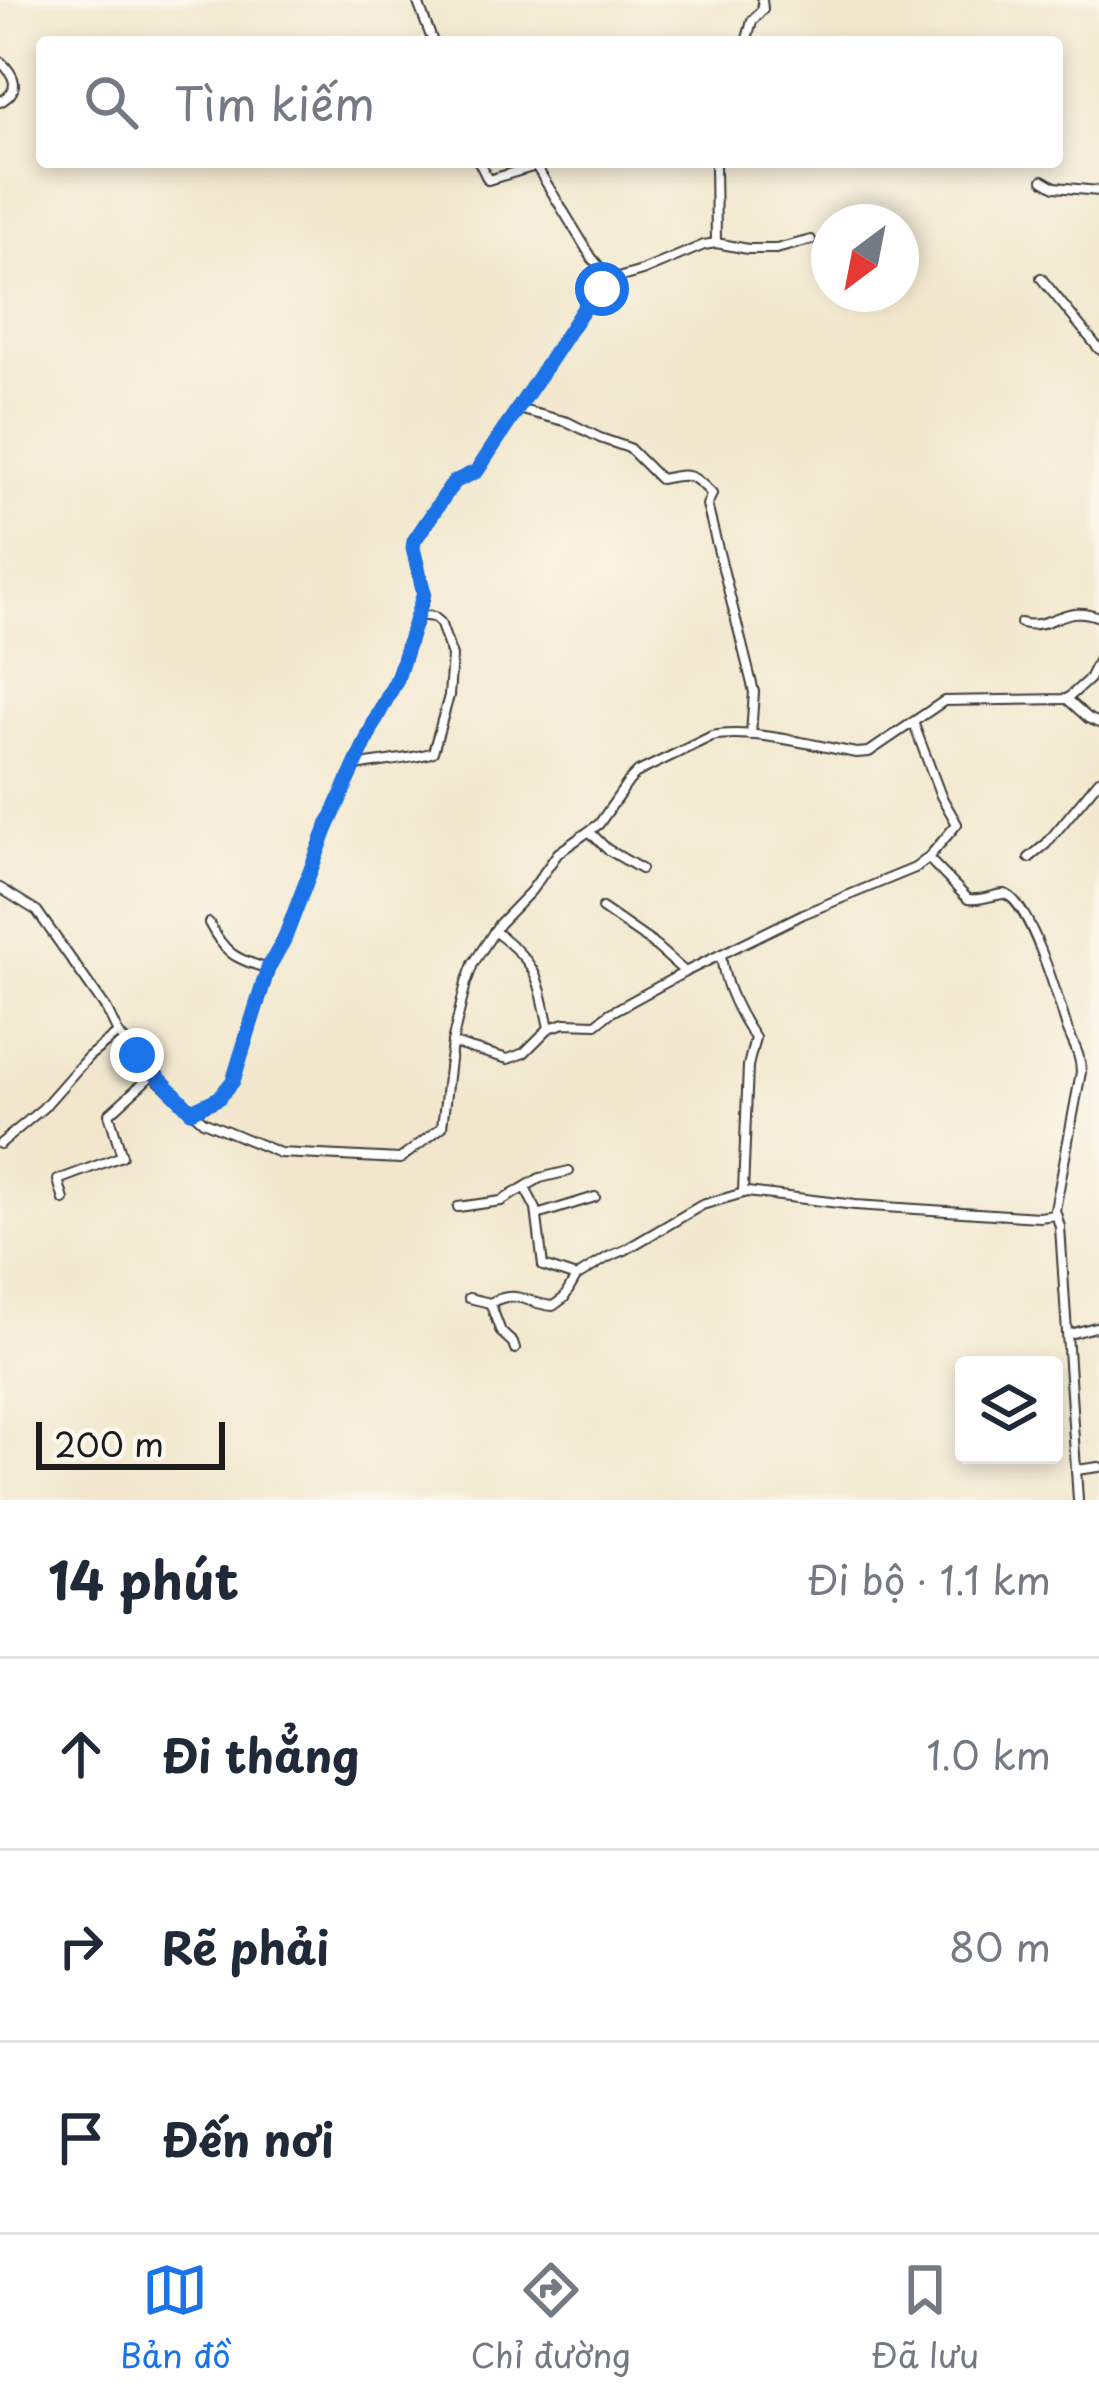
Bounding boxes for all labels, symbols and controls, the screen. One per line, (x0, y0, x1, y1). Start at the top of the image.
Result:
search box (36, 36, 1063, 168)
text: Tìm kiếm (174, 68, 375, 136)
icon: search (78, 69, 144, 135)
north arrow (811, 204, 919, 312)
route start (575, 262, 629, 316)
route end (110, 1028, 164, 1082)
map controls (955, 1356, 1063, 1464)
button: layers (955, 1356, 1063, 1464)
scale bar (36, 1416, 225, 1469)
text: 200 m (54, 1418, 164, 1468)
text: 14 phút (48, 1540, 239, 1617)
text: Đi bộ · 1.1 km (807, 1549, 1051, 1608)
text: Đi thẳng (162, 1720, 359, 1788)
icon: ahead (48, 1721, 114, 1787)
text: 1.0 km (927, 1724, 1051, 1783)
text: Rẽ phải (162, 1912, 329, 1980)
icon: right (48, 1913, 114, 1979)
text: 80 m (949, 1916, 1051, 1975)
text: Đến nơi (162, 2104, 334, 2172)
icon: arrive (48, 2105, 114, 2171)
tab: Bản đồ (120, 2257, 231, 2379)
tab: Chỉ đường (471, 2257, 631, 2379)
tab: Đã lưu (871, 2257, 979, 2379)

